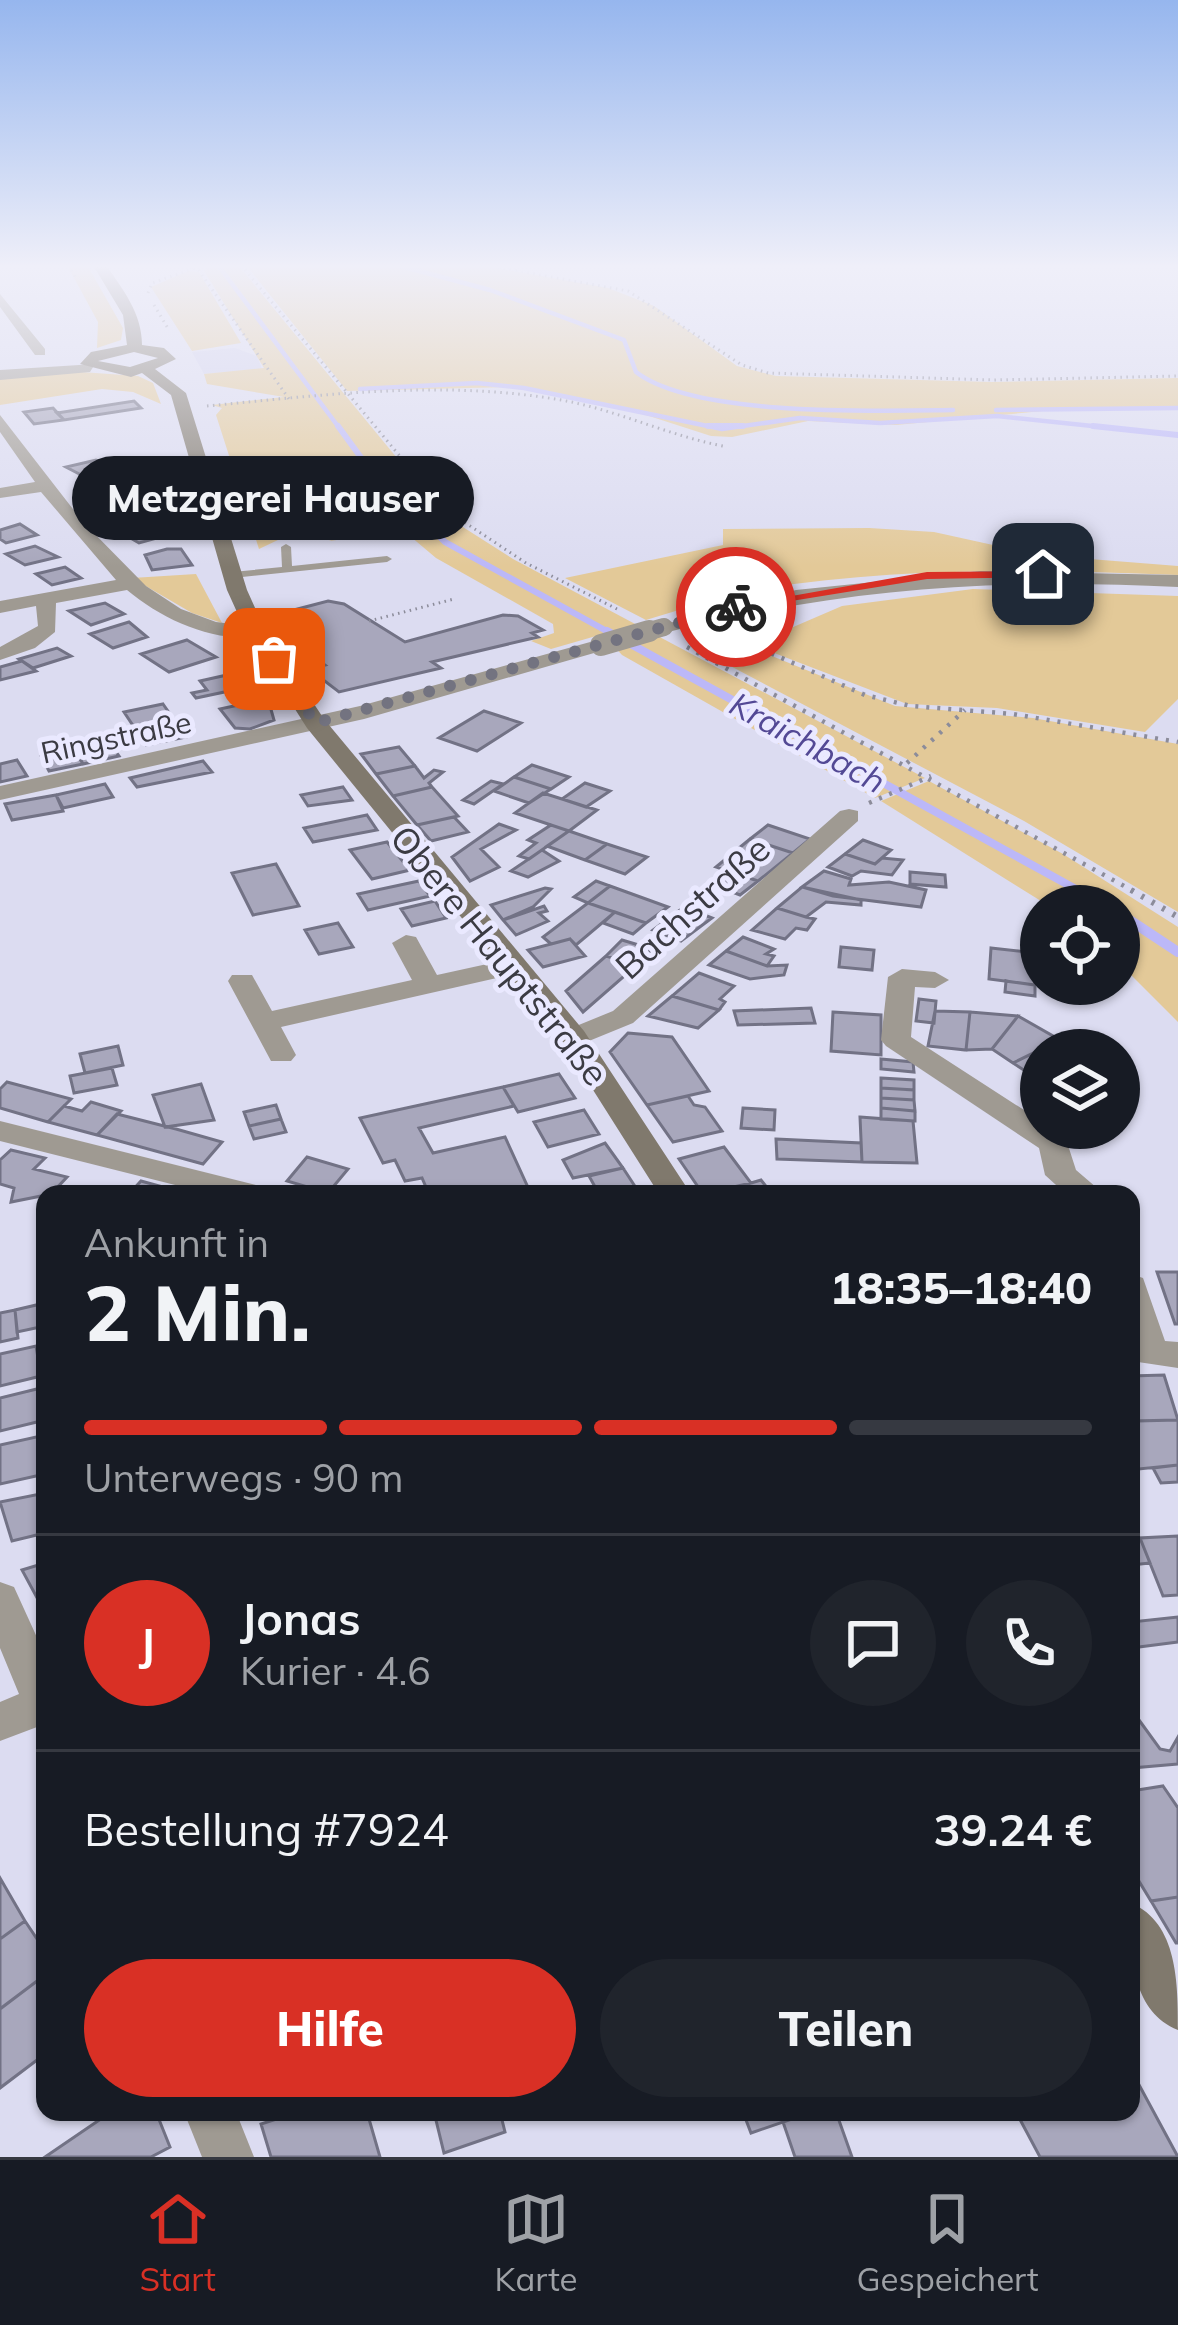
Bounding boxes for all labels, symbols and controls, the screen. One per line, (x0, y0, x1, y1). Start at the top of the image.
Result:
callout: Metzgerei Hauser (73, 455, 475, 539)
text: Metzgerei Hauser (107, 473, 439, 522)
pin (992, 523, 1094, 625)
icon: home (1010, 541, 1076, 607)
courier (676, 547, 796, 667)
icon: bike (703, 574, 769, 640)
pin (223, 608, 325, 710)
icon: bag (241, 626, 307, 692)
water label: Kraichbach (723, 683, 893, 801)
street label: Ringstraße (37, 703, 195, 771)
street label: Obere Hauptstraße (381, 816, 619, 1094)
street label: Bachstraße (606, 826, 778, 988)
map controls (1020, 885, 1140, 1149)
button: locate (1020, 885, 1140, 1005)
button: layers (1020, 1029, 1140, 1149)
text: Ankunft in (84, 1218, 269, 1267)
text: 18:35–18:40 (830, 1259, 1092, 1315)
text: 2 Min. (84, 1263, 311, 1361)
text: Unterwegs · 90 m (84, 1453, 404, 1502)
button: chat (810, 1580, 936, 1706)
button: phone (966, 1580, 1092, 1706)
text: Jonas (240, 1590, 361, 1646)
text: J (139, 1615, 155, 1671)
text: Kurier · 4.6 (240, 1646, 431, 1695)
text: Bestellung #7924 (84, 1801, 449, 1857)
text: 39.24 € (934, 1801, 1092, 1857)
button: Hilfe (84, 1959, 576, 2097)
button: Teilen (600, 1959, 1092, 2097)
tab: Start (139, 2186, 216, 2299)
tab: Karte (495, 2186, 578, 2299)
tab: Gespeichert (856, 2186, 1039, 2299)

